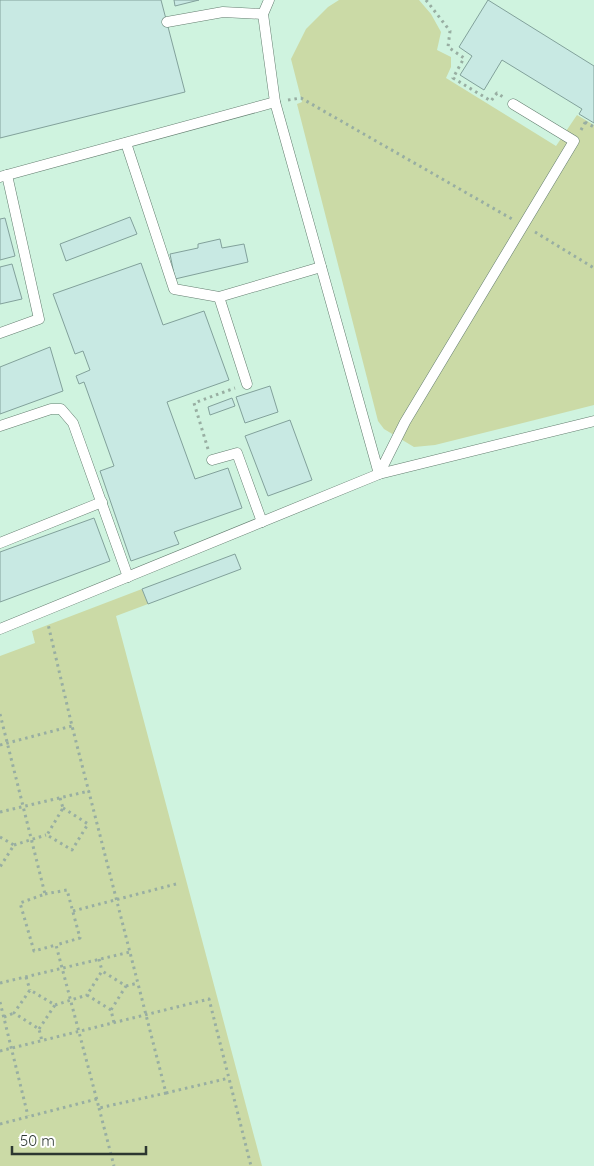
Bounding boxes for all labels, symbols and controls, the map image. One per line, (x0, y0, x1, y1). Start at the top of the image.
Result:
scale bar (12, 1124, 146, 1156)
text: 50 m (20, 1131, 55, 1150)

